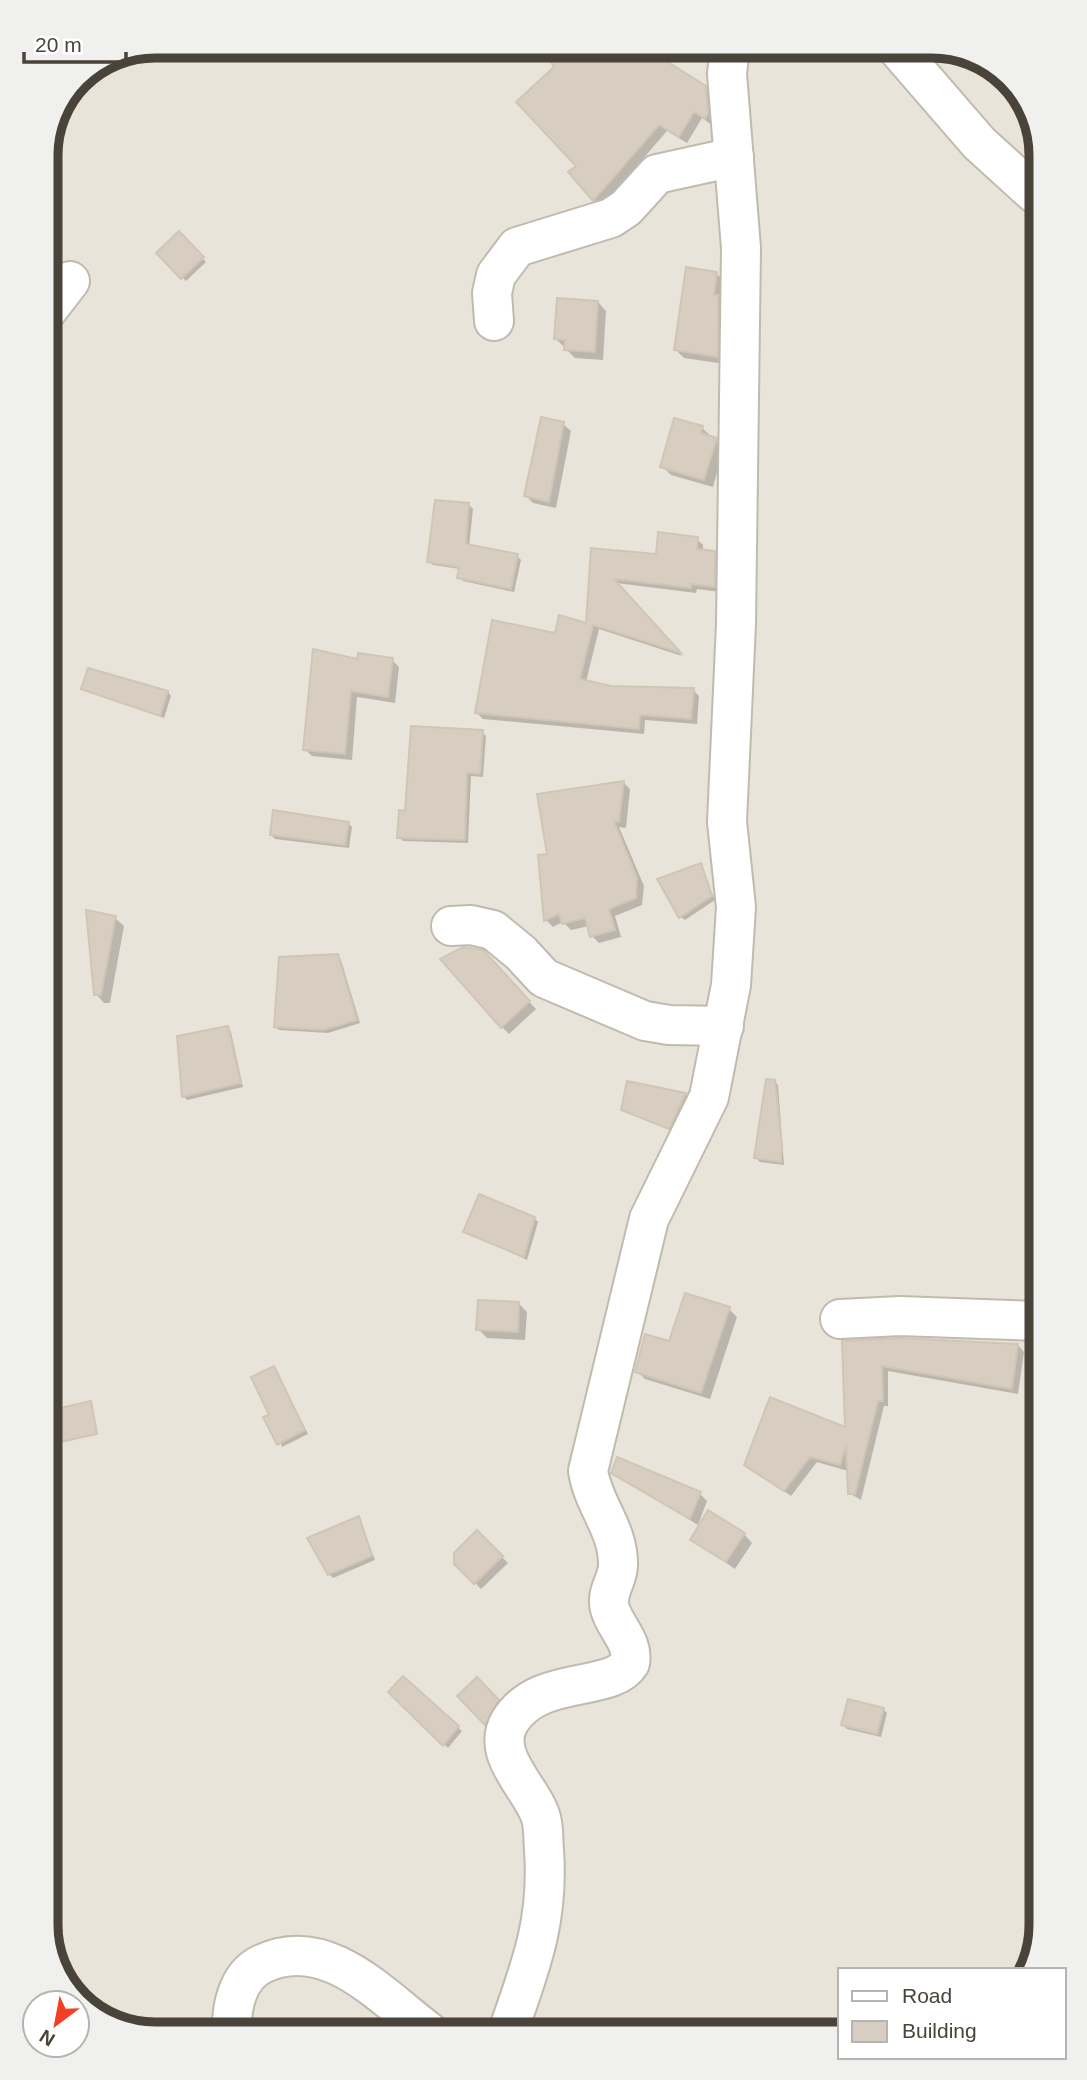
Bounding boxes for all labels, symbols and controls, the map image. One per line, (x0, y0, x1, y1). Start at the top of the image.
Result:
scale bar (24, 21, 126, 65)
text: 20 m (35, 33, 82, 56)
legend (838, 1968, 1066, 2059)
text: Road (902, 1984, 952, 2007)
north arrow (21, 1989, 91, 2059)
text: Building (902, 2019, 977, 2042)
text: N (36, 2025, 59, 2051)

